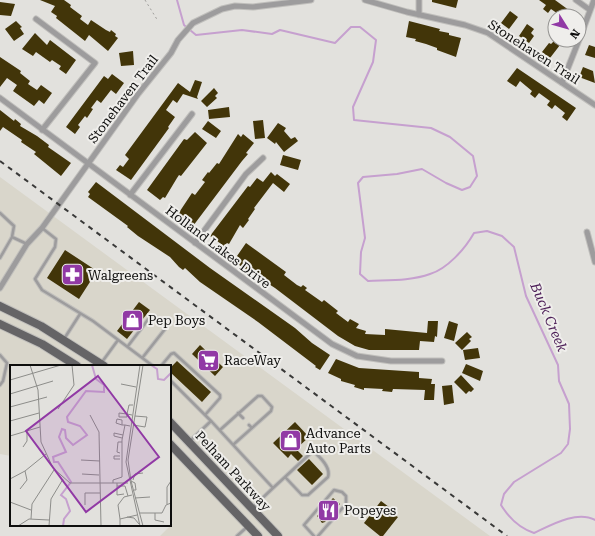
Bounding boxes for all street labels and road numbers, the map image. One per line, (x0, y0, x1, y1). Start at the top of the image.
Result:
street label: Stonehaven Trail (485, 17, 583, 87)
street label: Stonehaven Trail (85, 52, 161, 146)
street label: Holland Lakes Drive (163, 203, 273, 291)
street label: Pelham Parkway (192, 428, 274, 514)

